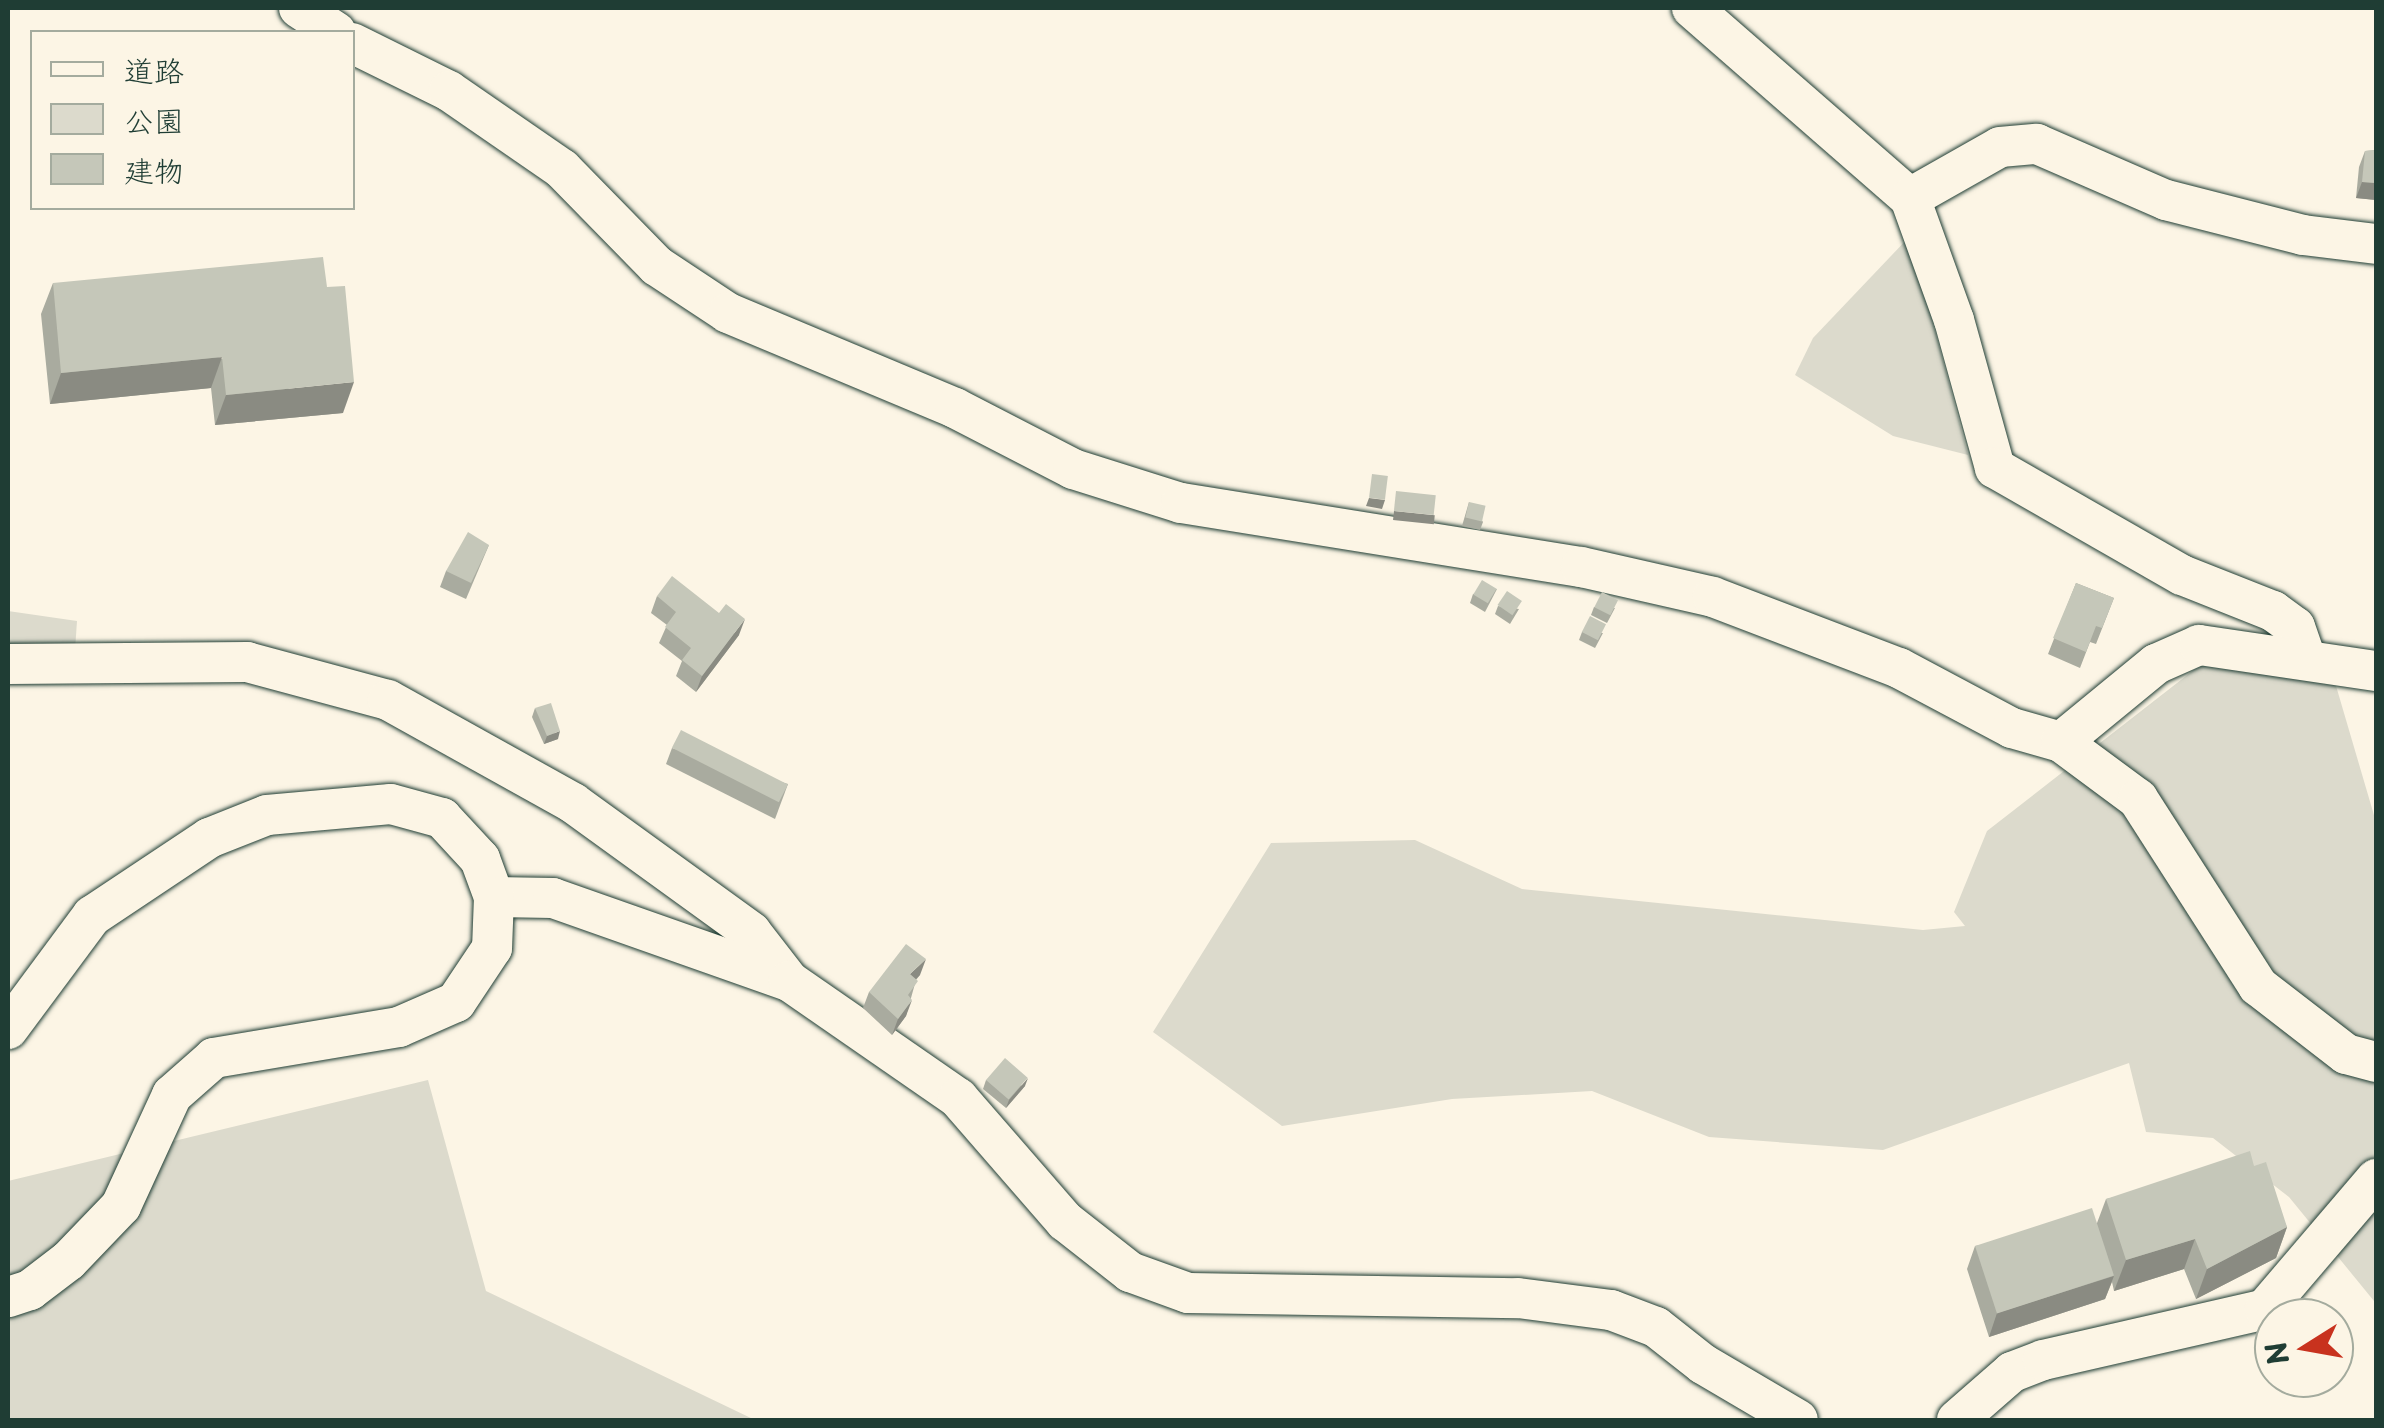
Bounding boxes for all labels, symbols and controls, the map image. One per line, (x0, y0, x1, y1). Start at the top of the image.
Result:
legend (30, 30, 355, 210)
text: 道路 (124, 47, 184, 92)
text: 公園 (124, 97, 184, 142)
text: 建物 (124, 147, 184, 192)
north arrow (2254, 1298, 2354, 1398)
text: N (2253, 1338, 2299, 1368)

